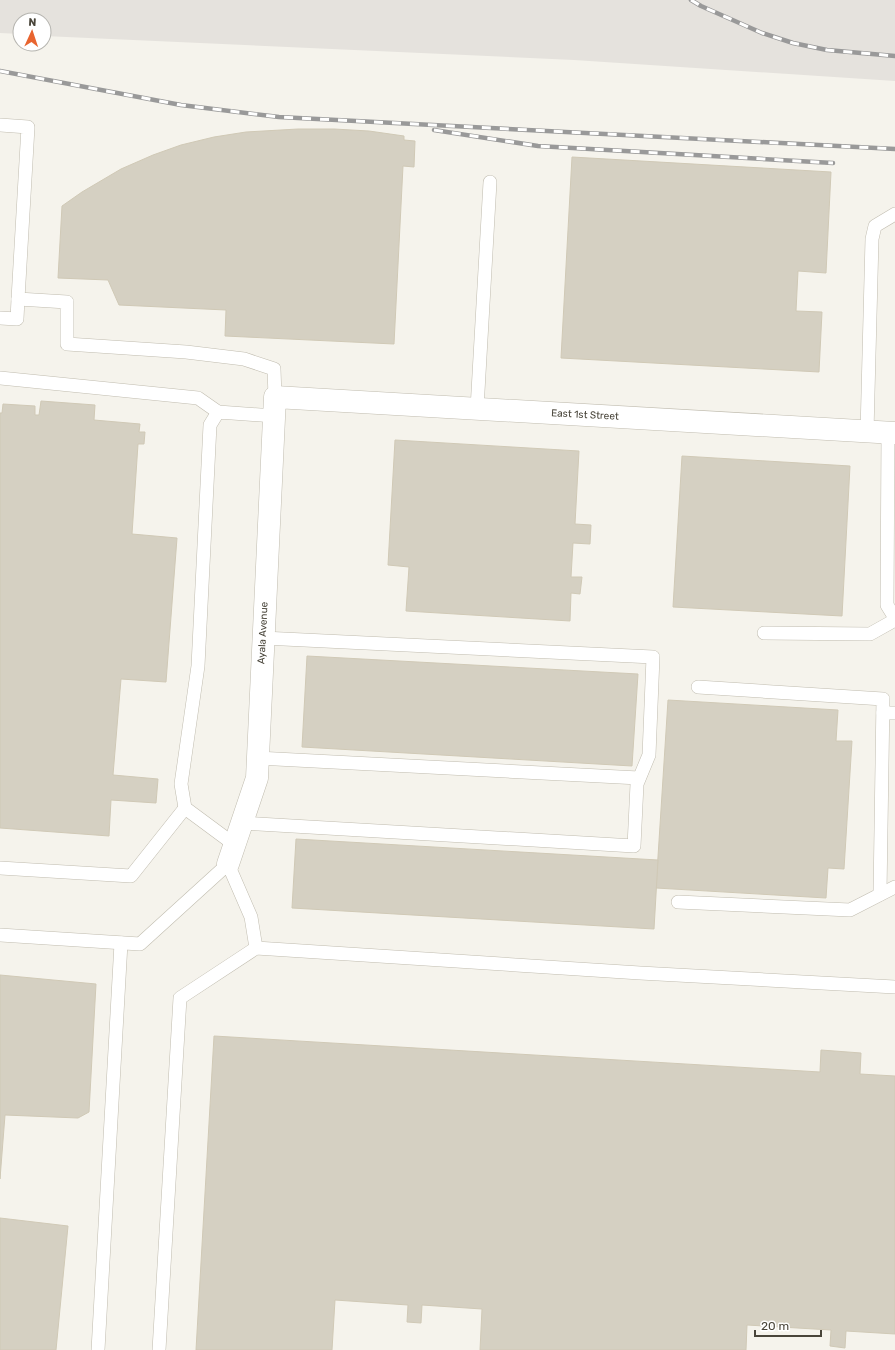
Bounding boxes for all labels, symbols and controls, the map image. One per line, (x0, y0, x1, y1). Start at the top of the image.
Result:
north arrow (12, 12, 52, 52)
text: N (28, 16, 37, 29)
street label: East 1st Street (551, 407, 619, 423)
street label: Ayala Avenue (255, 601, 271, 664)
scale bar (755, 1312, 821, 1338)
text: 20 m (761, 1319, 789, 1333)

